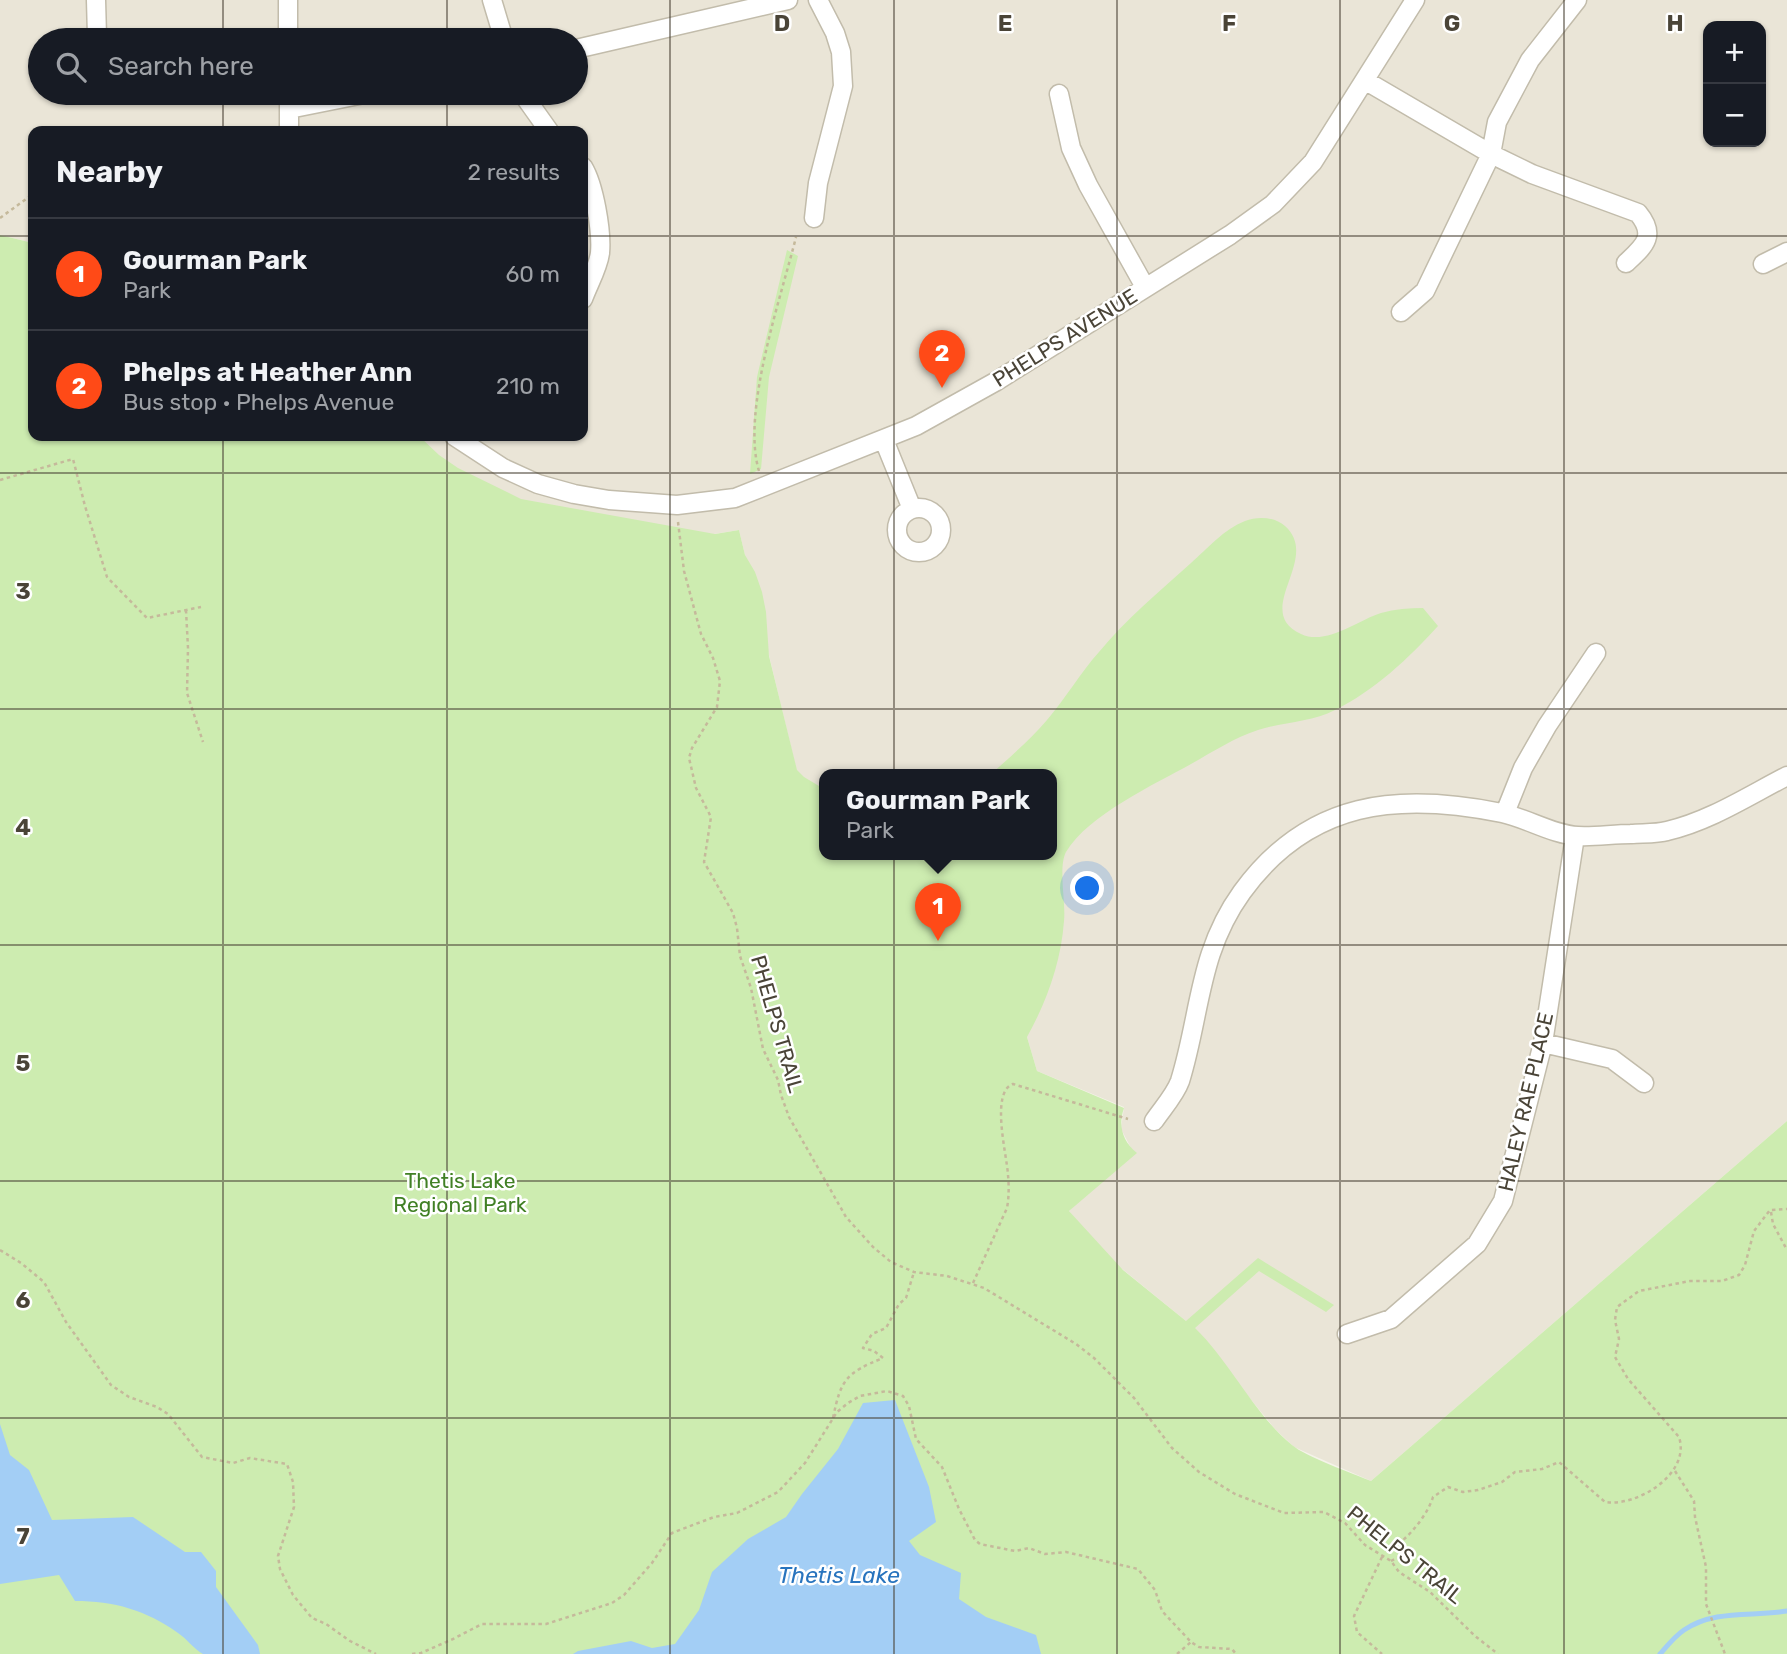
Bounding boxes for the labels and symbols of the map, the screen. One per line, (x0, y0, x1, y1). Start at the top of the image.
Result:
text: D (774, 9, 790, 37)
text: E (998, 9, 1012, 37)
text: F (1222, 9, 1236, 37)
text: G (1444, 9, 1460, 37)
text: H (1666, 9, 1684, 37)
street label: PHELPS AVENUE (988, 283, 1142, 392)
pin: 2 (919, 330, 965, 388)
text: 3 (15, 577, 31, 605)
text: 4 (15, 813, 31, 841)
your location (1070, 871, 1104, 905)
pin: 1 (915, 883, 961, 941)
street label: PHELPS TRAIL (746, 952, 809, 1096)
street label: HALEY RAE PLACE (1493, 1010, 1558, 1194)
text: 5 (16, 1049, 31, 1077)
park label: Thetis Lake Regional Park (393, 1168, 527, 1217)
text: 6 (16, 1286, 31, 1314)
street label: PHELPS TRAIL (1342, 1500, 1468, 1609)
text: 7 (16, 1522, 30, 1550)
water label: Thetis Lake (778, 1561, 900, 1589)

